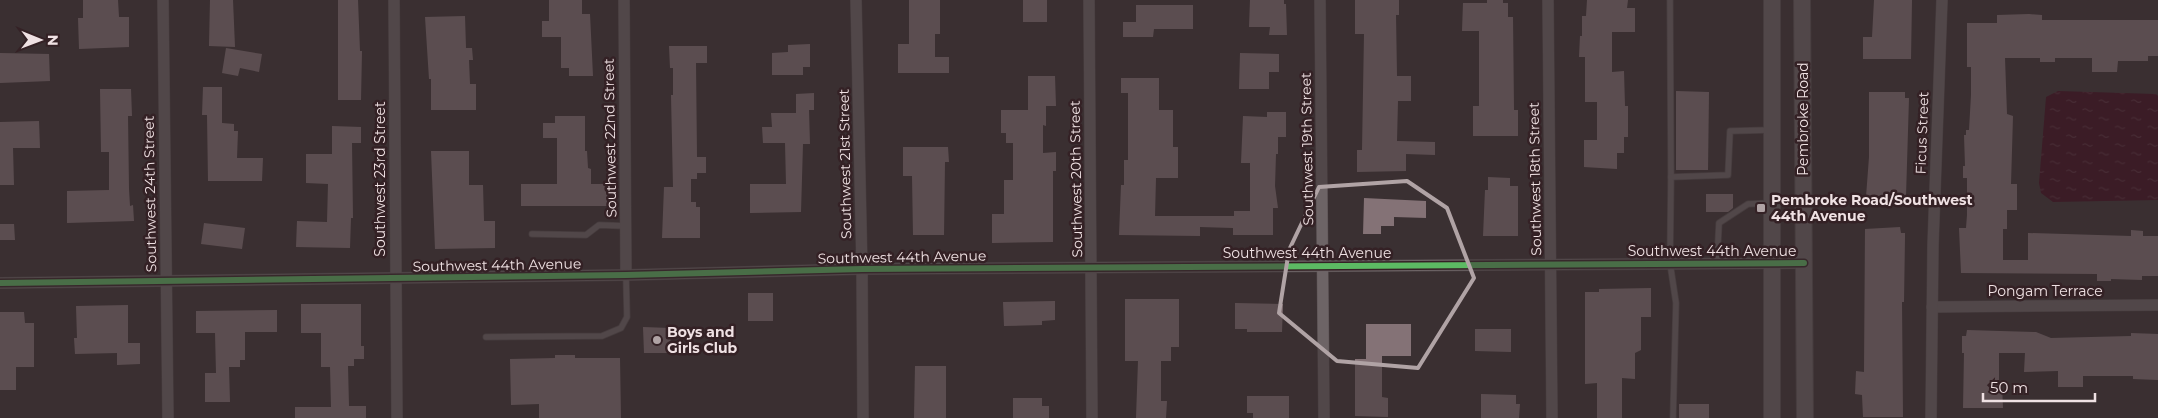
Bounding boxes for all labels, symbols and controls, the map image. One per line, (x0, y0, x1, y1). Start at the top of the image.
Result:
north arrow (15, 15, 65, 65)
text: N (44, 34, 62, 46)
street label: Southwest 22nd Street (600, 58, 620, 218)
street label: Pembroke Road (1794, 62, 1812, 176)
street label: Southwest 19th Street (1297, 72, 1317, 226)
street label: Southwest 21st Street (835, 89, 855, 239)
street label: Ficus Street (1912, 91, 1932, 175)
street label: Southwest 20th Street (1066, 100, 1086, 258)
street label: Southwest 23rd Street (371, 101, 389, 257)
street label: Southwest 18th Street (1525, 102, 1545, 256)
street label: Southwest 24th Street (140, 115, 160, 272)
place label: Pembroke Road/Southwest 44th Avenue (1771, 191, 1973, 225)
marker: Pembroke Road/Southwest 44th Avenue (1755, 202, 1767, 214)
street label: Southwest 44th Avenue (1628, 242, 1796, 260)
street label: Southwest 44th Avenue (1223, 244, 1391, 262)
street label: Southwest 44th Avenue (818, 247, 986, 267)
street label: Southwest 44th Avenue (413, 255, 581, 275)
street label: Pongam Terrace (1987, 282, 2103, 300)
place label: Boys and Girls Club (667, 323, 738, 357)
marker: Boys and Girls Club (651, 334, 663, 346)
scale bar (1983, 370, 2096, 402)
text: 50 m (1990, 378, 2028, 397)

